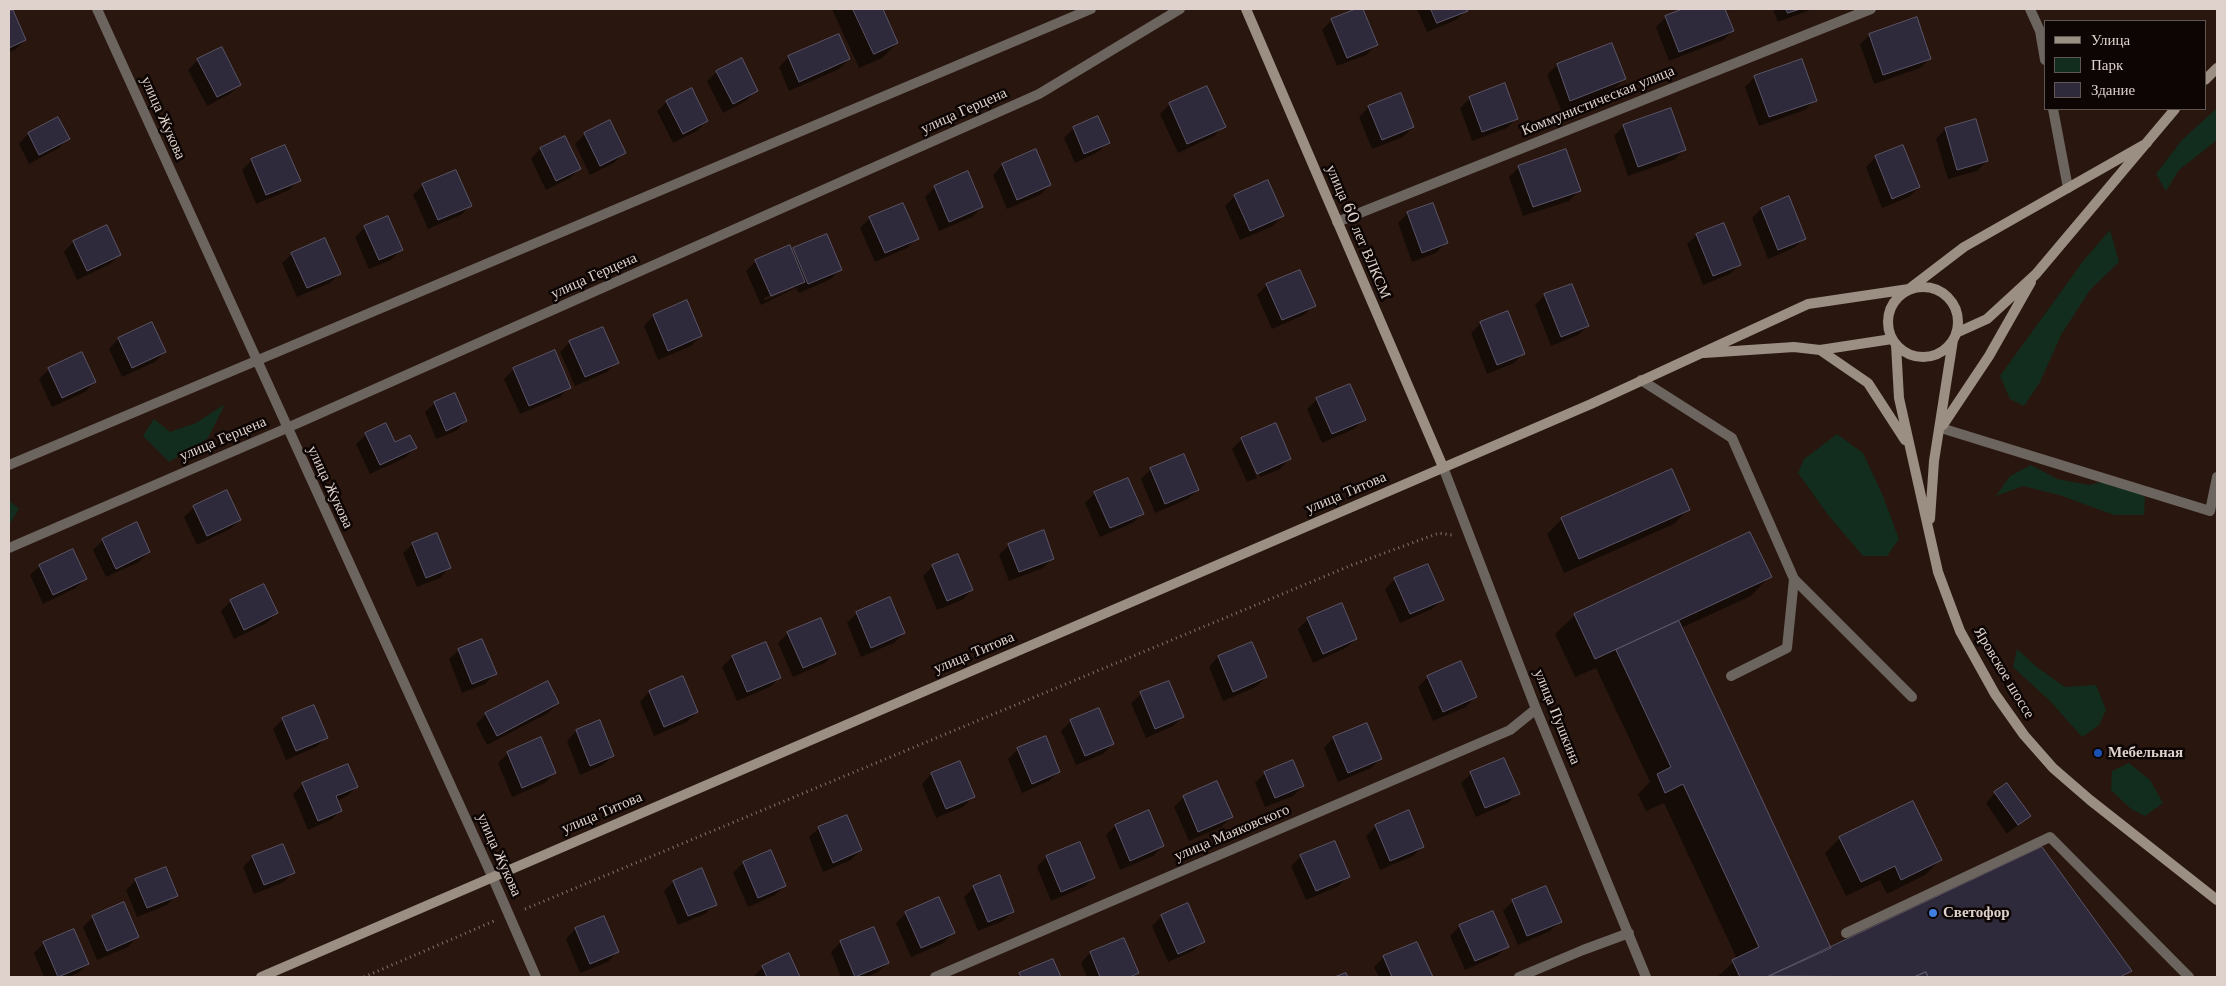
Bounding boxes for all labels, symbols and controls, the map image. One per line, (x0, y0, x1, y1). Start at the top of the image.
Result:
legend (2044, 20, 2206, 110)
text: Улица (2091, 30, 2130, 49)
text: Парк (2091, 55, 2123, 74)
street label: Коммунистическая улица (1519, 62, 1677, 140)
street label: улица Жукова (137, 74, 189, 162)
text: Здание (2091, 80, 2135, 99)
street label: улица Герцена (918, 84, 1010, 138)
street label: улица 60 лет ВЛКСМ (1322, 162, 1394, 302)
street label: улица Герцена (548, 249, 640, 303)
street label: улица Герцена (177, 413, 269, 465)
street label: улица Жукова (303, 443, 357, 531)
street label: улица Титова (1303, 468, 1389, 518)
street label: Яровское шоссе (1970, 624, 2038, 722)
street label: улица Титова (931, 628, 1017, 678)
street label: улица Пушкина (1530, 667, 1584, 767)
place label: Мебельная (2108, 744, 2183, 762)
marker: Мебельная (2092, 747, 2104, 759)
street label: улица Титова (559, 788, 645, 838)
street label: улица Маяковского (1172, 801, 1292, 865)
street label: улица Жукова (473, 811, 525, 899)
place label: Светофор (1943, 904, 2009, 922)
marker: Светофор (1927, 907, 1939, 919)

